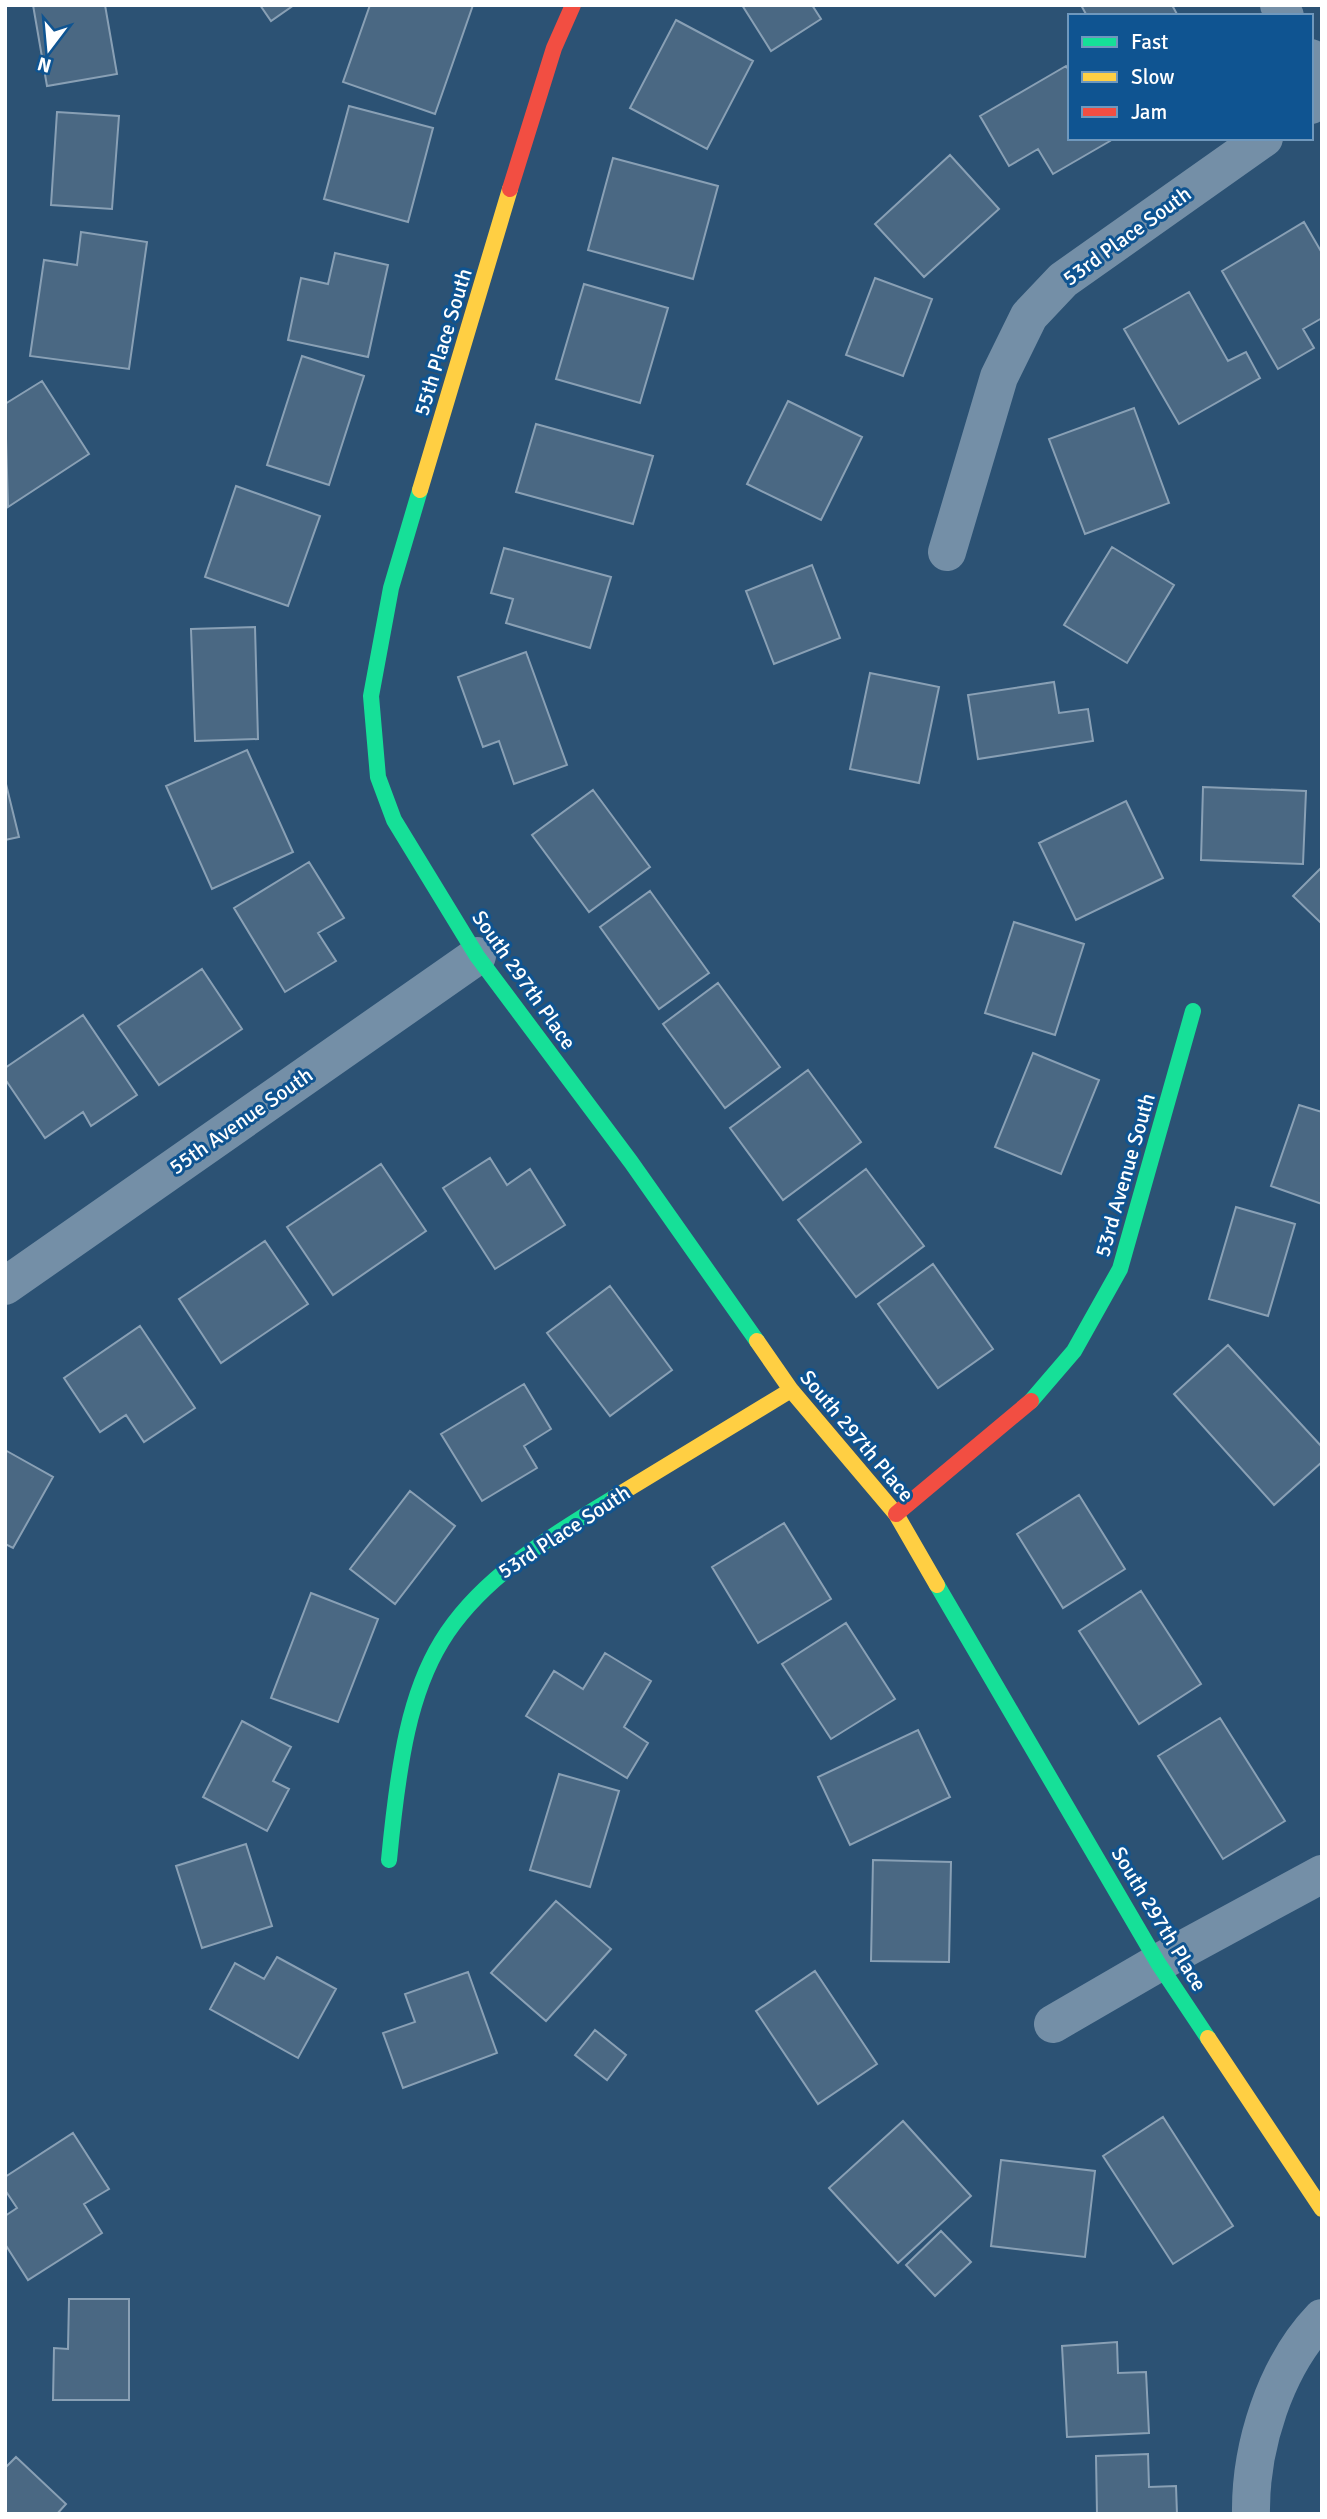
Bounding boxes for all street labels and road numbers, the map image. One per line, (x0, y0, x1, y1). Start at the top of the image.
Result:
street label: 53rd Place South (1058, 181, 1196, 291)
street label: 55th Place South (408, 265, 478, 419)
street label: South 297th Place (466, 905, 582, 1055)
street label: 55th Avenue South (164, 1062, 318, 1180)
street label: 53rd Avenue South (1089, 1090, 1161, 1260)
street label: South 297th Place (794, 1365, 920, 1507)
street label: 53rd Place South (493, 1480, 635, 1584)
street label: South 297th Place (1106, 1842, 1212, 1996)

